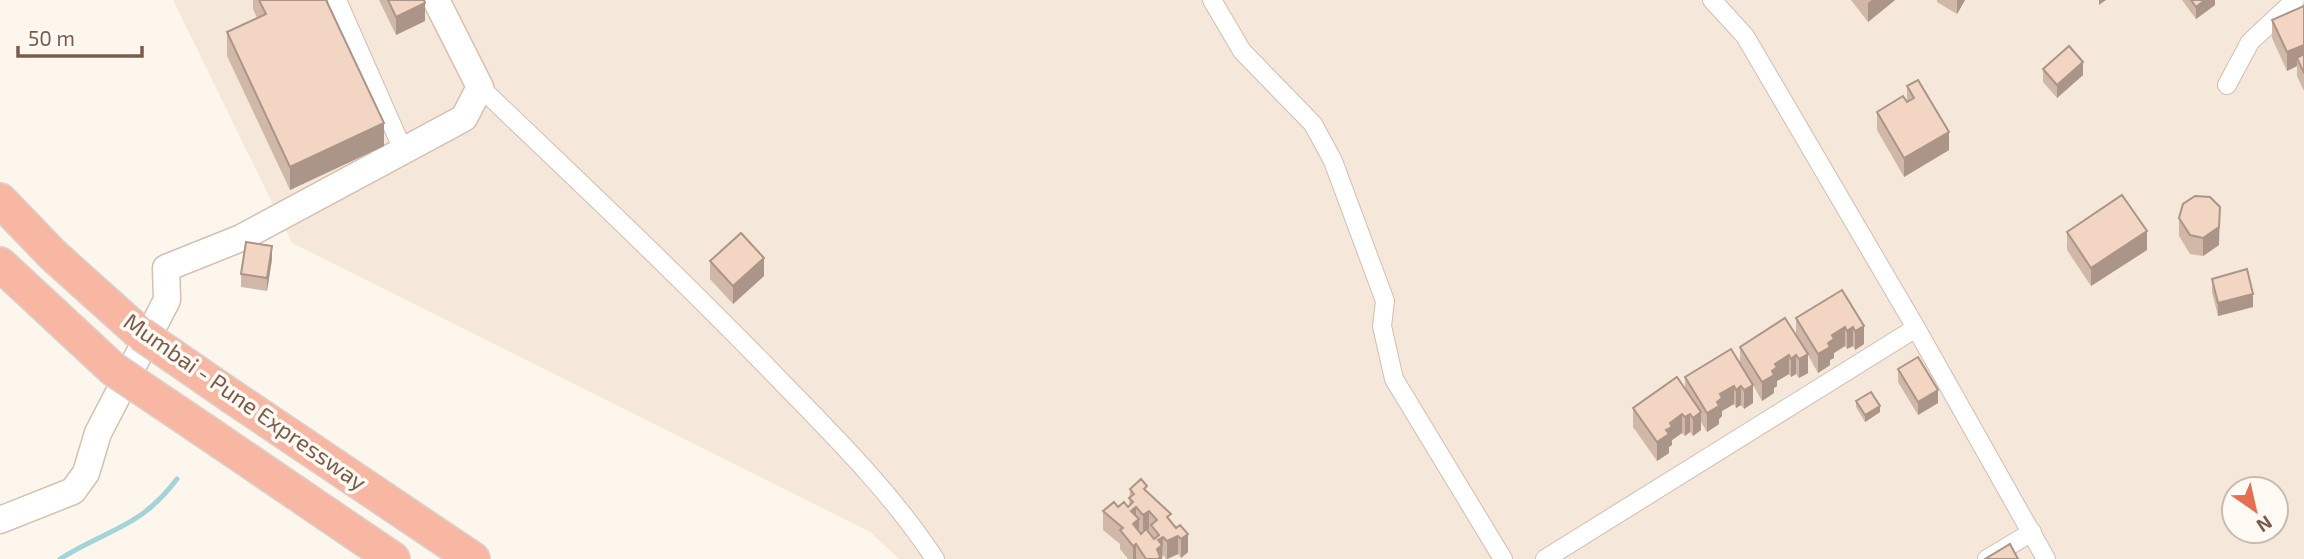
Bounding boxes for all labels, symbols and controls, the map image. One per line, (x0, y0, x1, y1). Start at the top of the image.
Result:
scale bar (18, 14, 142, 58)
text: 50 m (28, 25, 75, 50)
street label: Mumbai - Pune Expressway (119, 307, 372, 496)
north arrow (2220, 475, 2290, 545)
text: N (2253, 511, 2277, 538)

